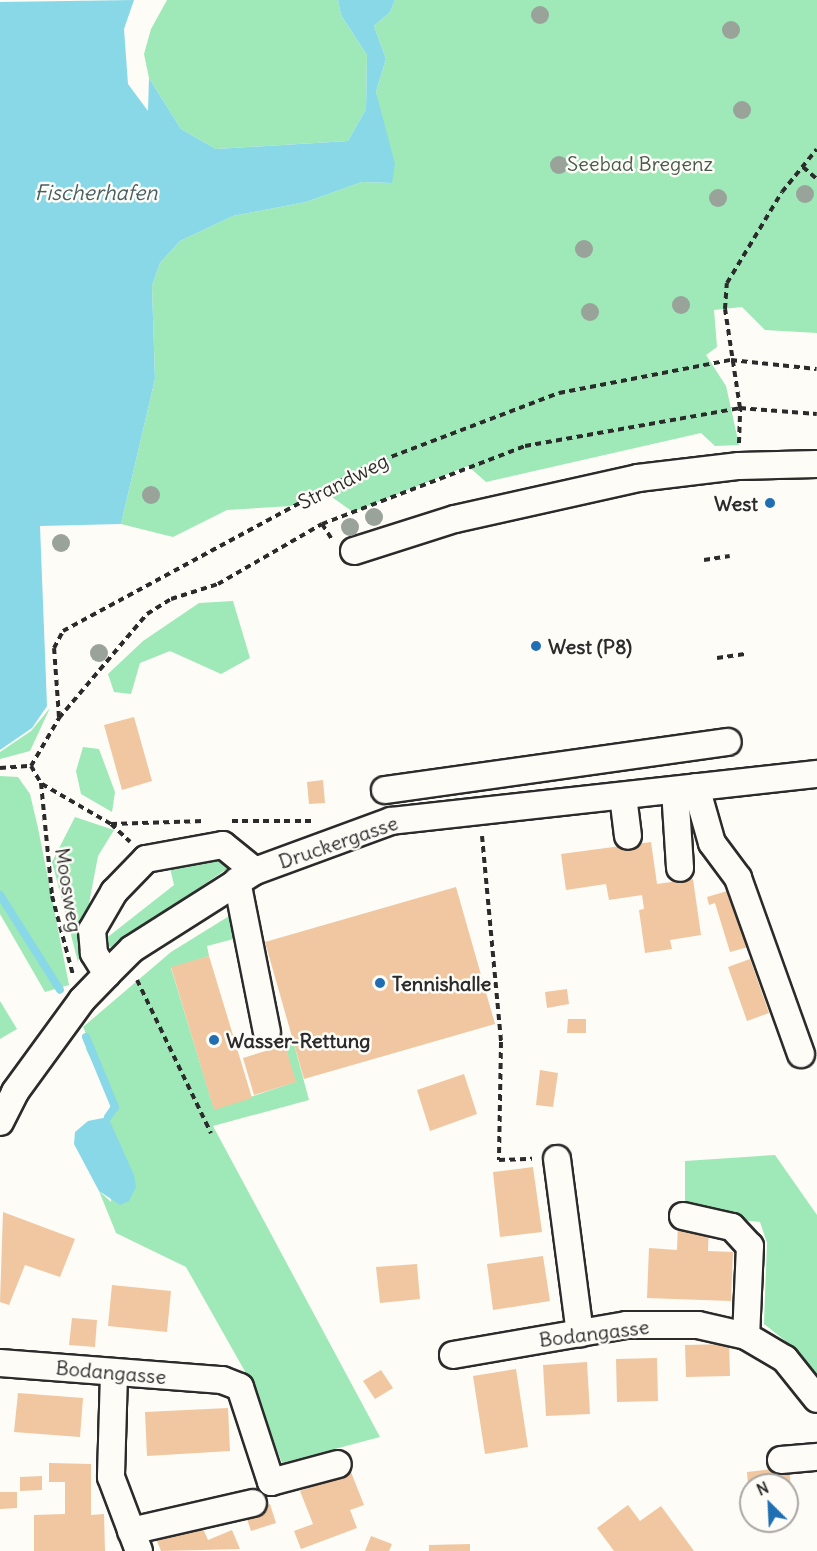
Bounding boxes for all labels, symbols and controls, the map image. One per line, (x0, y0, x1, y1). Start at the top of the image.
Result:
park label: Seebad Bregenz (567, 151, 713, 175)
water label: Fischerhafen (35, 180, 157, 206)
street label: Strandweg (294, 448, 392, 514)
place label: West (714, 491, 758, 515)
marker: West (763, 496, 777, 510)
place label: West (P8) (548, 634, 632, 658)
marker: West (P8) (529, 639, 543, 653)
street label: Druckergasse (275, 810, 401, 874)
street label: Moosweg (50, 846, 88, 934)
place label: Tennishalle (392, 971, 491, 995)
marker: Tennishalle (373, 976, 387, 990)
place label: Wasser-Rettung (226, 1028, 370, 1052)
marker: Wasser-Rettung (207, 1033, 221, 1047)
street label: Bodangasse (538, 1314, 650, 1352)
street label: Bodangasse (55, 1355, 167, 1389)
north arrow (739, 1473, 799, 1533)
text: N (753, 1477, 772, 1500)

